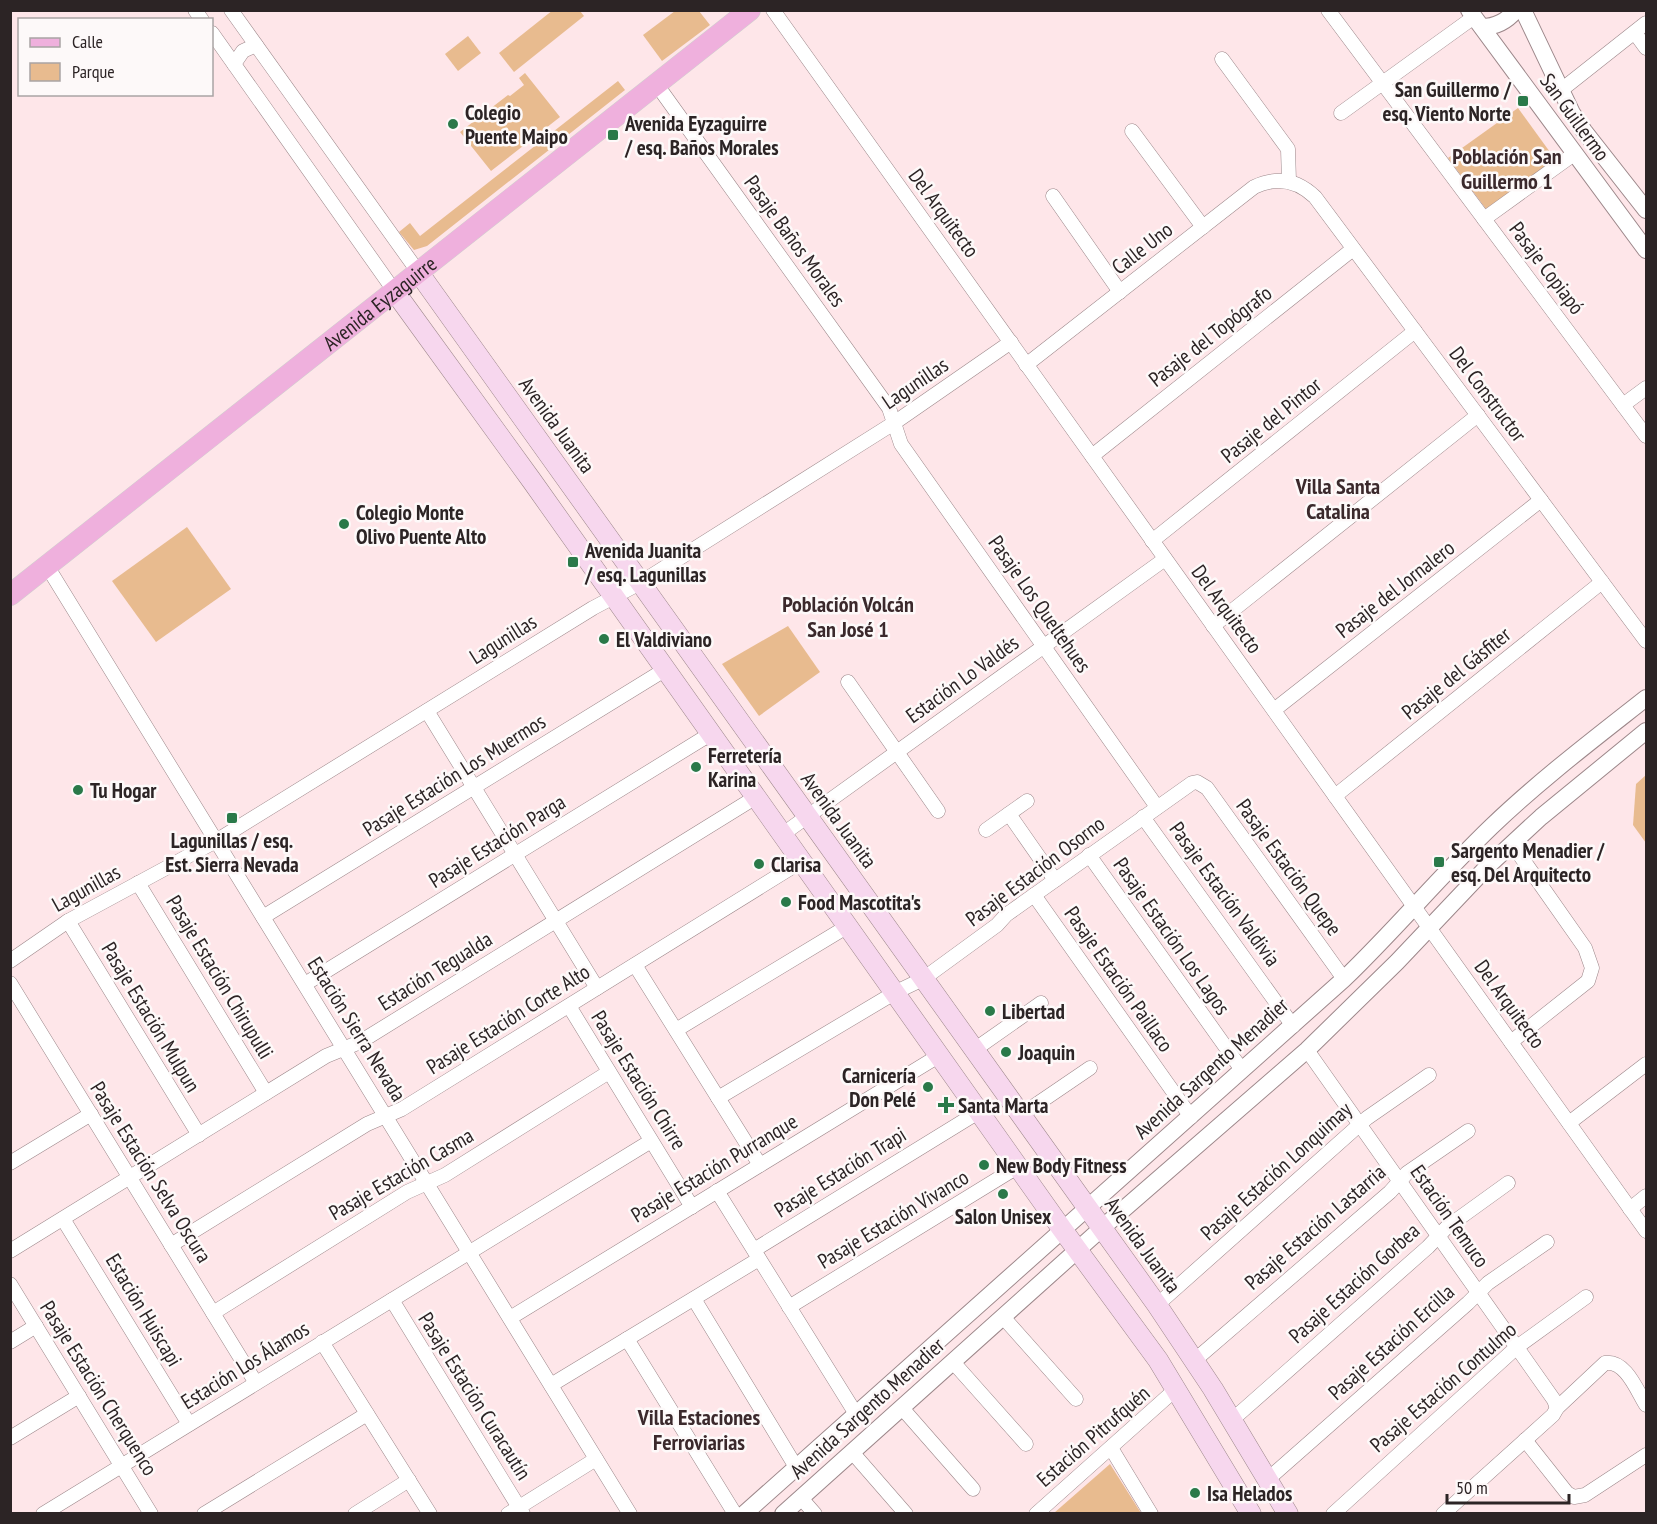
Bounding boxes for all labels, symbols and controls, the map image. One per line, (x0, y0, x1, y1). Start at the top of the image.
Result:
legend (18, 18, 213, 96)
text: Calle (72, 30, 103, 53)
text: Parque (72, 60, 115, 83)
street label: San Guillermo (1534, 68, 1616, 166)
place label: San Guillermo / esq. Viento Norte (1382, 76, 1512, 127)
marker: San Guillermo / esq. Viento Norte (1516, 94, 1530, 108)
place label: Colegio Puente Maipo (465, 99, 568, 150)
place label: Avenida Eyzaguirre / esq. Baños Morales (624, 110, 779, 161)
marker: Colegio Puente Maipo (446, 117, 460, 131)
marker: Avenida Eyzaguirre / esq. Baños Morales (606, 128, 620, 142)
district label: Población San Guillermo 1 (1452, 142, 1562, 195)
street label: Del Arquitecto (903, 163, 985, 263)
street label: Pasaje Baños Morales (738, 170, 852, 312)
street label: Calle Uno (1106, 216, 1178, 280)
street label: Pasaje Copiapó (1503, 216, 1591, 320)
street label: Avenida Eyzaguirre (317, 250, 442, 356)
street label: Pasaje del Topógrafo (1143, 279, 1277, 393)
street label: Del Constructor (1444, 341, 1533, 447)
street label: Lagunillas (877, 351, 953, 415)
street label: Pasaje del Pintor (1215, 371, 1327, 469)
street label: Avenida Juanita (513, 372, 601, 478)
district label: Villa Santa Catalina (1295, 472, 1380, 525)
place label: Colegio Monte Olivo Puente Alto (356, 499, 486, 550)
marker: Colegio Monte Olivo Puente Alto (337, 517, 351, 531)
street label: Pasaje Los Queltehues (983, 530, 1097, 678)
street label: Pasaje del Jornalero (1330, 534, 1460, 644)
place label: Avenida Juanita / esq. Lagunillas (584, 537, 706, 588)
marker: Avenida Juanita / esq. Lagunillas (566, 555, 580, 569)
street label: Del Arquitecto (1186, 559, 1268, 659)
district label: Población Volcán San José 1 (782, 590, 914, 643)
street label: Lagunillas (464, 608, 542, 670)
street label: Pasaje del Gásfiter (1396, 621, 1516, 725)
place label: El Valdiviano (616, 626, 712, 653)
street label: Estación Lo Valdés (900, 629, 1024, 729)
marker: El Valdiviano (597, 632, 611, 646)
street label: Pasaje Estación Los Muermos (358, 708, 550, 842)
place label: Ferretería Karina (708, 742, 782, 793)
marker: Ferretería Karina (689, 760, 703, 774)
street label: Avenida Juanita (795, 767, 883, 873)
place label: Tu Hogar (90, 777, 157, 804)
marker: Tu Hogar (71, 783, 85, 797)
street label: Pasaje Estación Parga (424, 788, 570, 894)
street label: Pasaje Estación Quepe (1230, 793, 1348, 941)
street label: Pasaje Estación Osorno (960, 810, 1110, 932)
marker: Lagunillas / esq. Est. Sierra Nevada (225, 811, 239, 825)
street label: Pasaje Estación Valdivia (1164, 817, 1286, 971)
place label: Lagunillas / esq. Est. Sierra Nevada (165, 827, 299, 878)
place label: Sargento Menadier / esq. Del Arquitecto (1451, 837, 1605, 888)
place label: Clarisa (771, 851, 822, 878)
street label: Pasaje Estación Los Lagos (1108, 852, 1236, 1020)
marker: Sargento Menadier / esq. Del Arquitecto (1432, 855, 1446, 869)
marker: Clarisa (752, 857, 766, 871)
street label: Lagunillas (47, 858, 125, 918)
place label: Food Mascotita's (798, 889, 921, 916)
street label: Pasaje Estación Chirupulli (160, 890, 280, 1064)
marker: Food Mascotita's (779, 895, 793, 909)
street label: Pasaje Estación Paillaco (1059, 901, 1179, 1057)
street label: Estación Tegualda (373, 925, 497, 1017)
street label: Pasaje Estación Mulpun (96, 937, 206, 1097)
street label: Estación Sierra Nevada (302, 952, 412, 1106)
street label: Del Arquitecto (1469, 954, 1551, 1054)
street label: Pasaje Estación Corte Alto (421, 958, 595, 1080)
street label: Avenida Sargento Menadier (1128, 991, 1294, 1145)
place label: Libertad (1002, 998, 1065, 1025)
marker: Libertad (983, 1004, 997, 1018)
street label: Pasaje Estación Chirre (585, 1005, 693, 1155)
place label: Joaquin (1017, 1039, 1075, 1066)
marker: Joaquin (999, 1045, 1013, 1059)
place label: Carnicería Don Pelé (842, 1062, 916, 1113)
street label: Pasaje Estación Selva Oscura (84, 1076, 218, 1268)
marker: Carnicería Don Pelé (921, 1080, 935, 1094)
place label: Santa Marta (958, 1092, 1049, 1119)
street label: Pasaje Estación Lonquimay (1195, 1096, 1357, 1246)
marker: Santa Marta (939, 1098, 953, 1112)
street label: Pasaje Estación Purranque (626, 1108, 802, 1228)
street label: Pasaje Estación Trapi (769, 1121, 911, 1223)
street label: Pasaje Estación Casma (324, 1122, 478, 1226)
place label: New Body Fitness (996, 1152, 1127, 1179)
marker: New Body Fitness (977, 1158, 991, 1172)
street label: Pasaje Estación Lastarria (1239, 1158, 1391, 1296)
street label: Estación Temuco (1405, 1159, 1495, 1273)
street label: Pasaje Estación Vivanco (813, 1163, 973, 1275)
marker: Salon Unisex (996, 1187, 1010, 1201)
street label: Avenida Juanita (1099, 1192, 1187, 1298)
place label: Salon Unisex (955, 1203, 1052, 1230)
street label: Pasaje Estación Gorbea (1283, 1217, 1425, 1349)
street label: Estación Huiscapi (100, 1249, 188, 1371)
street label: Pasaje Estación Ercilla (1322, 1278, 1460, 1406)
street label: Pasaje Estación Cherquenco (34, 1296, 164, 1480)
street label: Pasaje Estación Curacautín (413, 1307, 537, 1485)
street label: Estación Los Álamos (176, 1315, 314, 1415)
street label: Pasaje Estación Contulmo (1364, 1316, 1522, 1458)
street label: Avenida Sargento Menadier (784, 1331, 950, 1485)
street label: Estación Pitrufquén (1031, 1380, 1155, 1492)
district label: Villa Estaciones Ferroviarias (637, 1403, 760, 1456)
scale bar (1447, 1467, 1568, 1505)
text: 50 m (1456, 1476, 1488, 1499)
place label: Isa Helados (1207, 1480, 1292, 1507)
marker: Isa Helados (1188, 1486, 1202, 1500)

